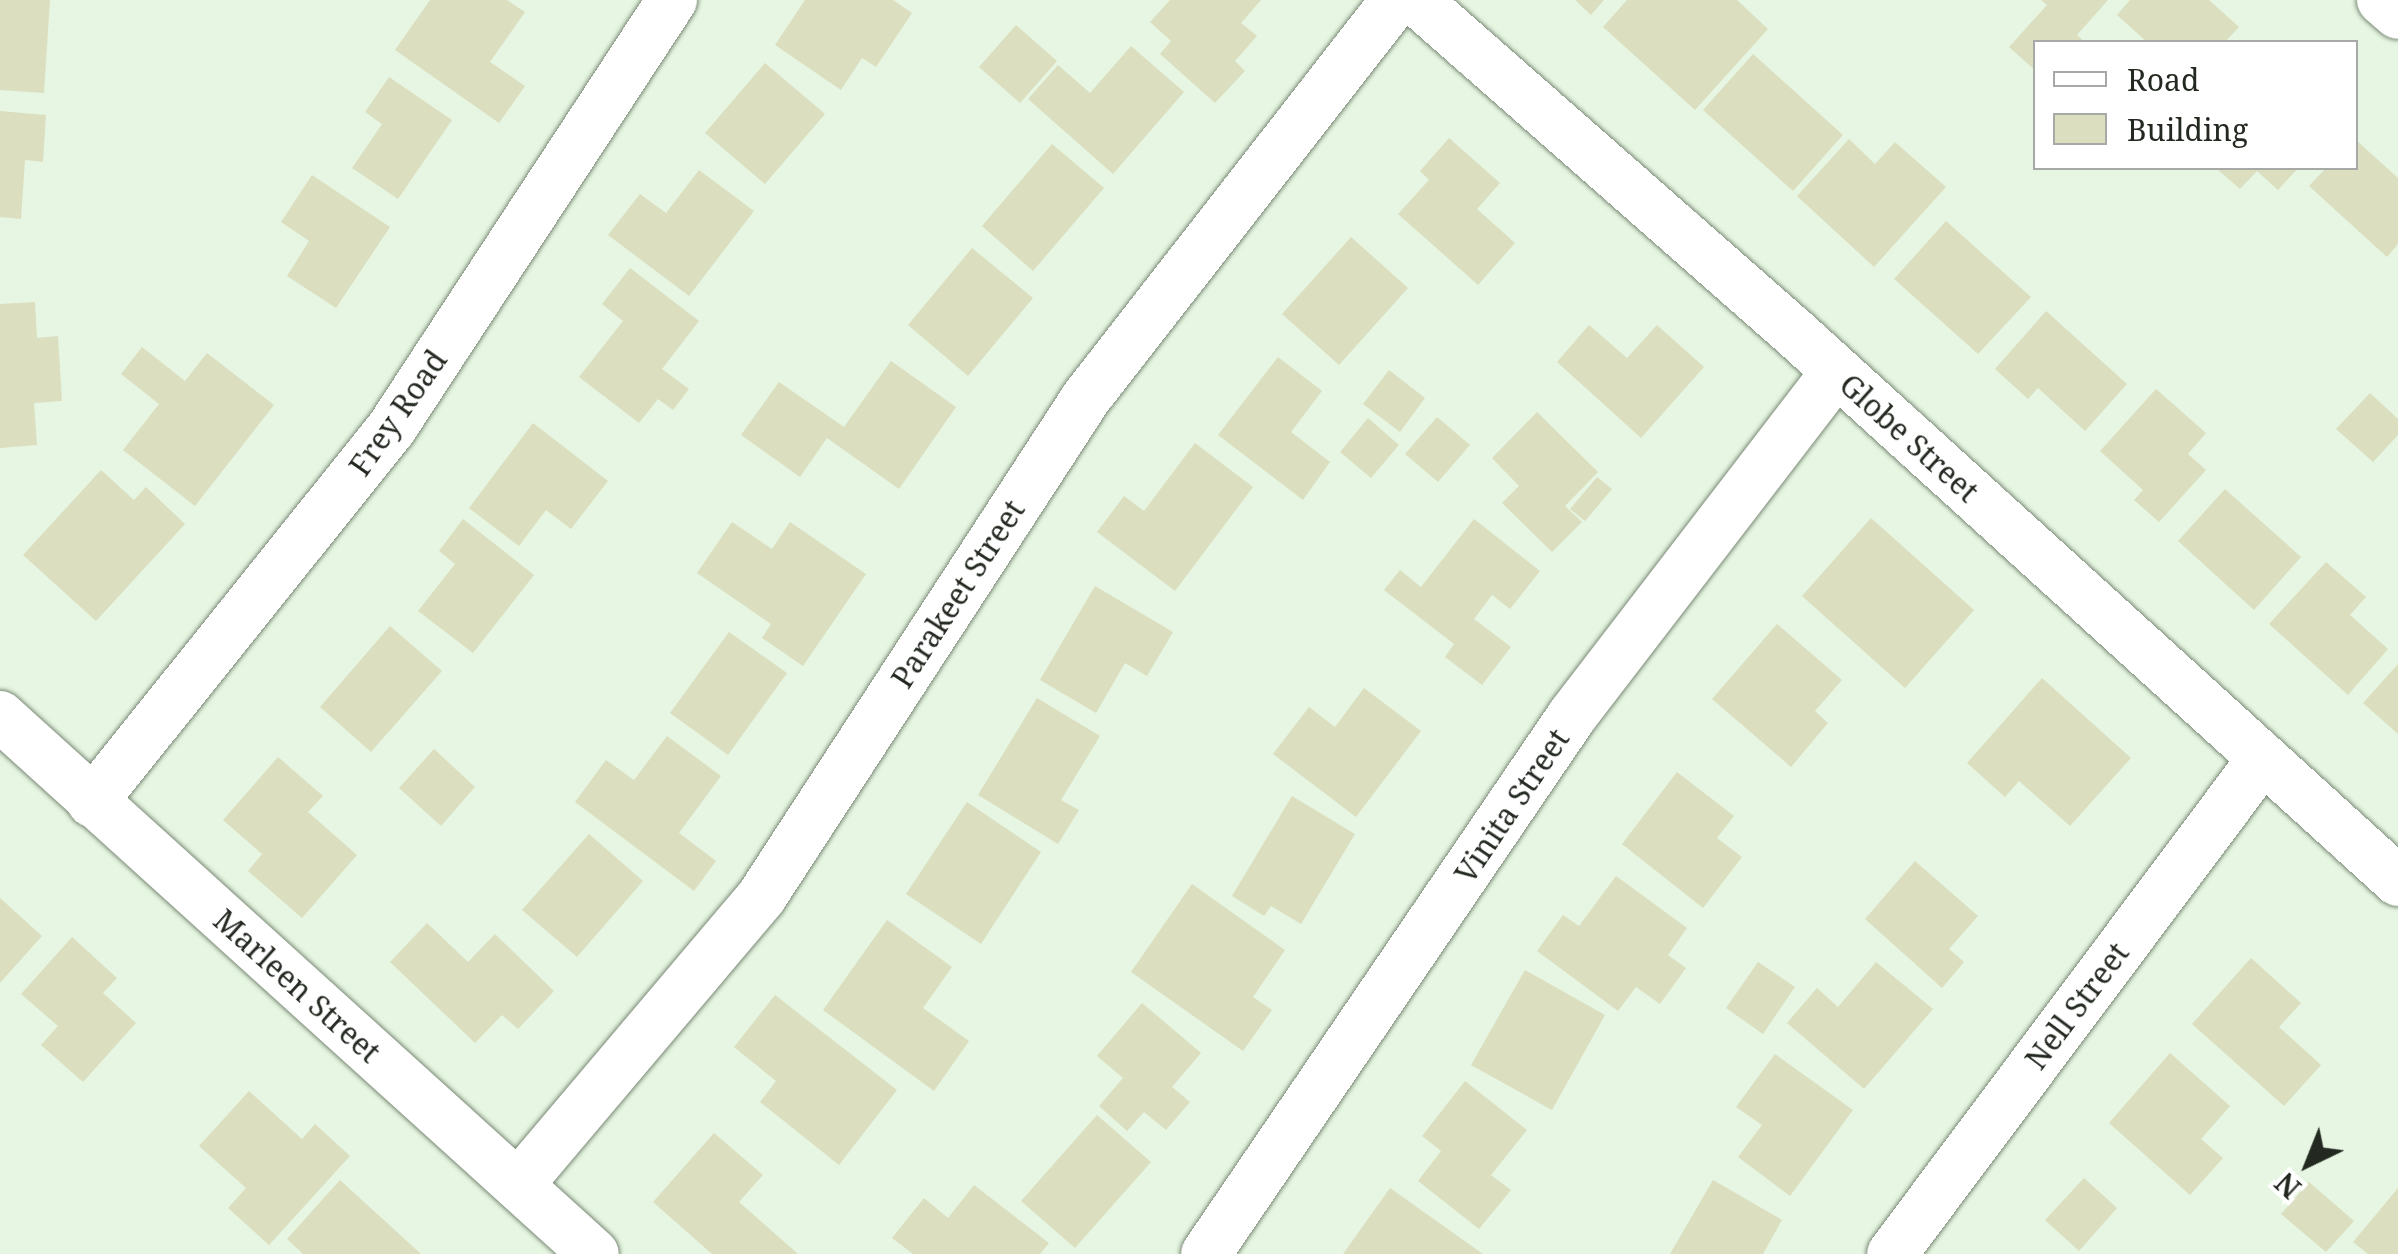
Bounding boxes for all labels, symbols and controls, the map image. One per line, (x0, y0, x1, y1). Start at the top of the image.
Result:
legend (2033, 40, 2358, 170)
text: Road (2127, 59, 2199, 100)
text: Building (2127, 109, 2248, 150)
street label: Frey Road (342, 343, 454, 483)
street label: Globe Street (1832, 366, 1986, 510)
street label: Parakeet Street (884, 493, 1032, 695)
street label: Vinita Street (1447, 722, 1577, 890)
street label: Marleen Street (206, 902, 388, 1070)
street label: Nell Street (2018, 936, 2136, 1076)
north arrow (2258, 1114, 2358, 1214)
text: N (2267, 1165, 2309, 1207)

